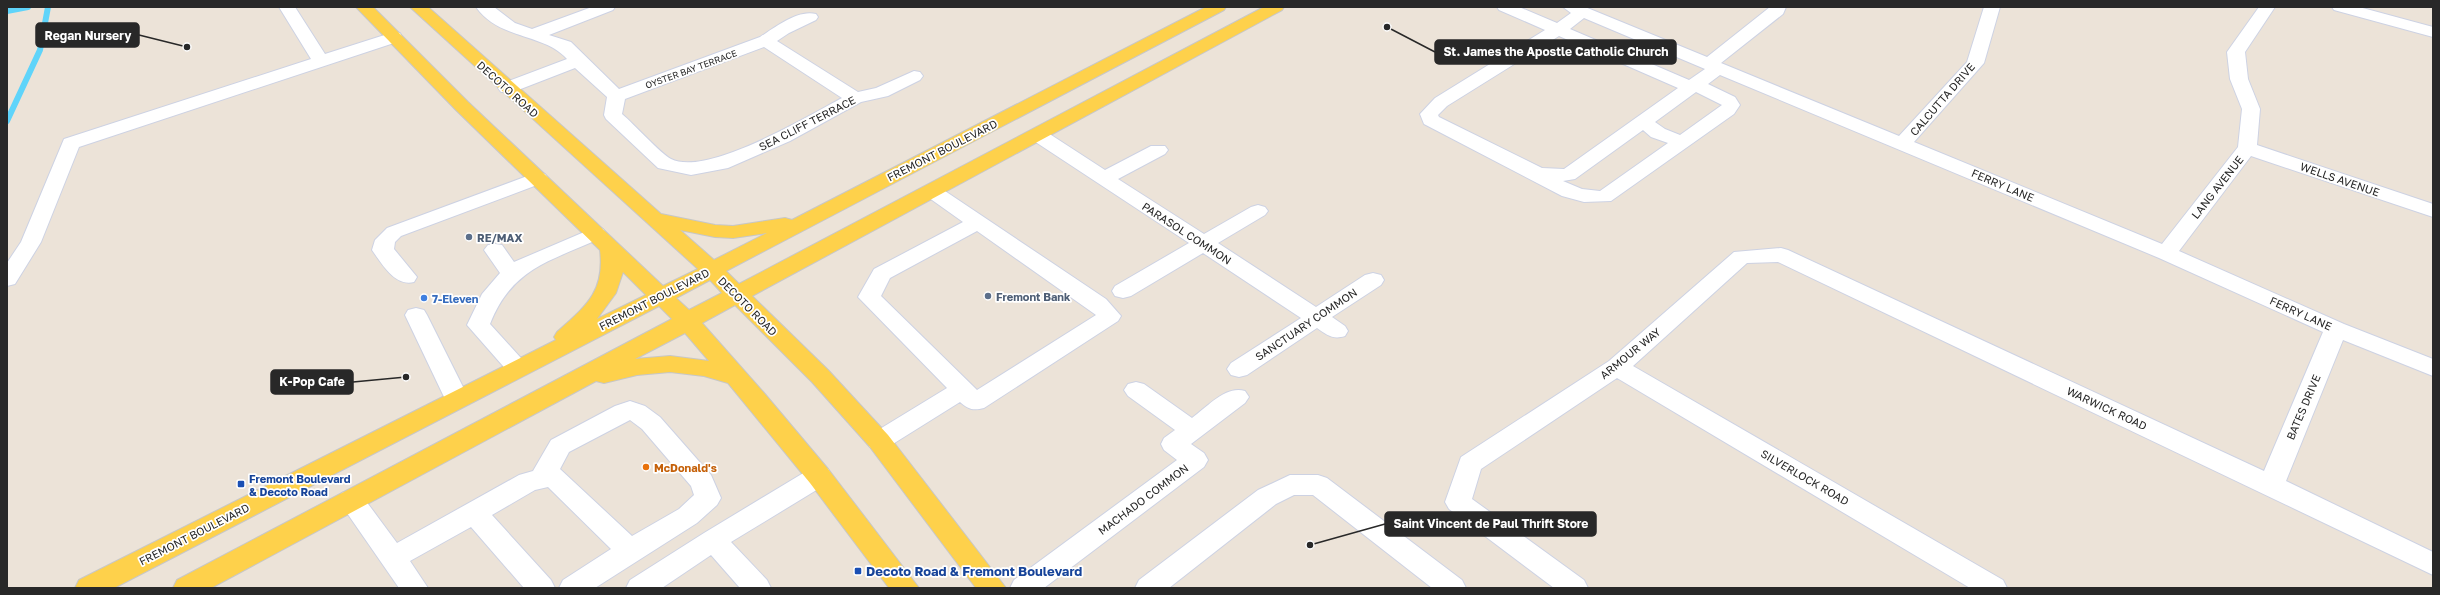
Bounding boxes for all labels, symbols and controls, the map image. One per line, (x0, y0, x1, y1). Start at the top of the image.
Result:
callout: Regan Nursery (36, 23, 139, 47)
text: Regan Nursery (45, 28, 132, 43)
callout: St. James the Apostle Catholic Church (1435, 40, 1676, 64)
text: St. James the Apostle Catholic Church (1443, 44, 1669, 59)
street label: OYSTER BAY TERRACE (644, 47, 738, 91)
street label: DECOTO ROAD (475, 58, 541, 120)
street label: CALCUTTA DRIVE (1907, 60, 1977, 138)
street label: SEA CLIFF TERRACE (756, 93, 858, 153)
street label: FREMONT BOULEVARD (885, 116, 999, 183)
street label: LANG AVENUE (2188, 153, 2246, 221)
street label: WELLS AVENUE (2299, 159, 2382, 199)
street label: FERRY LANE (1970, 166, 2037, 204)
street label: PARASOL COMMON (1140, 199, 1234, 267)
place label: RE/MAX (477, 231, 523, 244)
marker: RE/MAX (464, 232, 474, 242)
street label: FREMONT BOULEVARD (597, 265, 711, 332)
street label: DECOTO ROAD (716, 274, 780, 338)
street label: SANCTUARY COMMON (1253, 285, 1359, 363)
place label: Fremont Bank (996, 290, 1071, 303)
marker: Fremont Bank (983, 291, 993, 301)
place label: 7-Eleven (432, 292, 479, 305)
marker: 7-Eleven (419, 293, 429, 303)
street label: FERRY LANE (2268, 293, 2334, 333)
street label: ARMOUR WAY (1597, 325, 1663, 381)
callout: K-Pop Cafe (271, 370, 353, 394)
street label: BATES DRIVE (2283, 372, 2323, 442)
text: K-Pop Cafe (279, 374, 345, 389)
street label: WARWICK ROAD (2065, 384, 2149, 432)
street label: SILVERLOCK ROAD (1759, 446, 1852, 508)
place label: McDonald's (654, 461, 717, 474)
street label: MACHADO COMMON (1095, 461, 1191, 537)
marker: McDonald's (641, 462, 651, 472)
place label: Fremont Boulevard & Decoto Road (249, 472, 351, 498)
marker: Fremont Boulevard & Decoto Road (236, 479, 246, 489)
street label: FREMONT BOULEVARD (137, 500, 251, 567)
callout: Saint Vincent de Paul Thrift Store (1385, 512, 1596, 536)
text: Saint Vincent de Paul Thrift Store (1394, 516, 1588, 531)
place label: Decoto Road & Fremont Boulevard (866, 563, 1082, 579)
marker: Decoto Road & Fremont Boulevard (853, 566, 863, 576)

